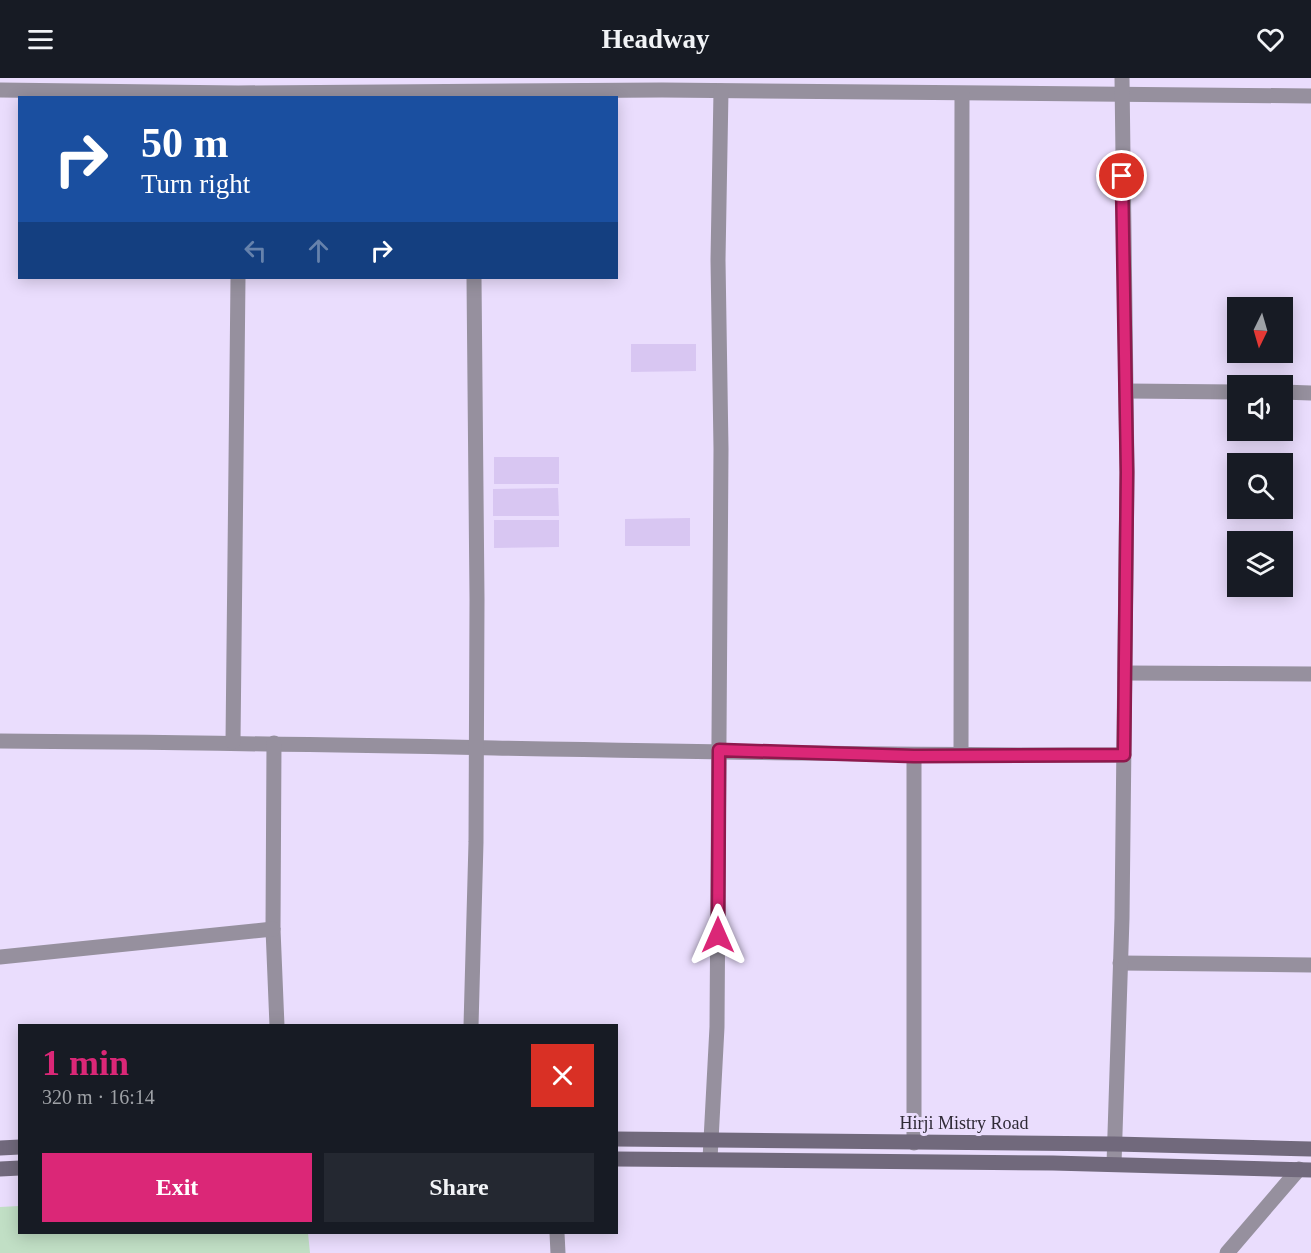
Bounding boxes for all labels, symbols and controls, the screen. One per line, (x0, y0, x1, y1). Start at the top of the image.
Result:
icon: menu (24, 23, 57, 56)
icon: heart (1254, 23, 1287, 56)
text: Headway (602, 24, 710, 54)
icon: right (42, 120, 120, 198)
text: 50 m (141, 120, 229, 166)
pin (1096, 150, 1147, 201)
icon: arrive (1105, 159, 1138, 192)
text: Turn right (141, 169, 250, 199)
icon: left (239, 234, 272, 267)
icon: ahead (302, 234, 335, 267)
icon: right (365, 234, 398, 267)
north arrow (1227, 297, 1293, 363)
map controls (1227, 297, 1293, 597)
button: sound (1227, 375, 1293, 441)
button: search (1227, 453, 1293, 519)
button: layers (1227, 531, 1293, 597)
position arrow (686, 903, 750, 967)
text: 1 min (42, 1043, 129, 1083)
button: close (531, 1044, 594, 1107)
text: 320 m · 16:14 (42, 1086, 155, 1108)
street label: Hirji Mistry Road (900, 1113, 1029, 1133)
button: Exit (42, 1153, 312, 1222)
button: Share (324, 1153, 594, 1222)

